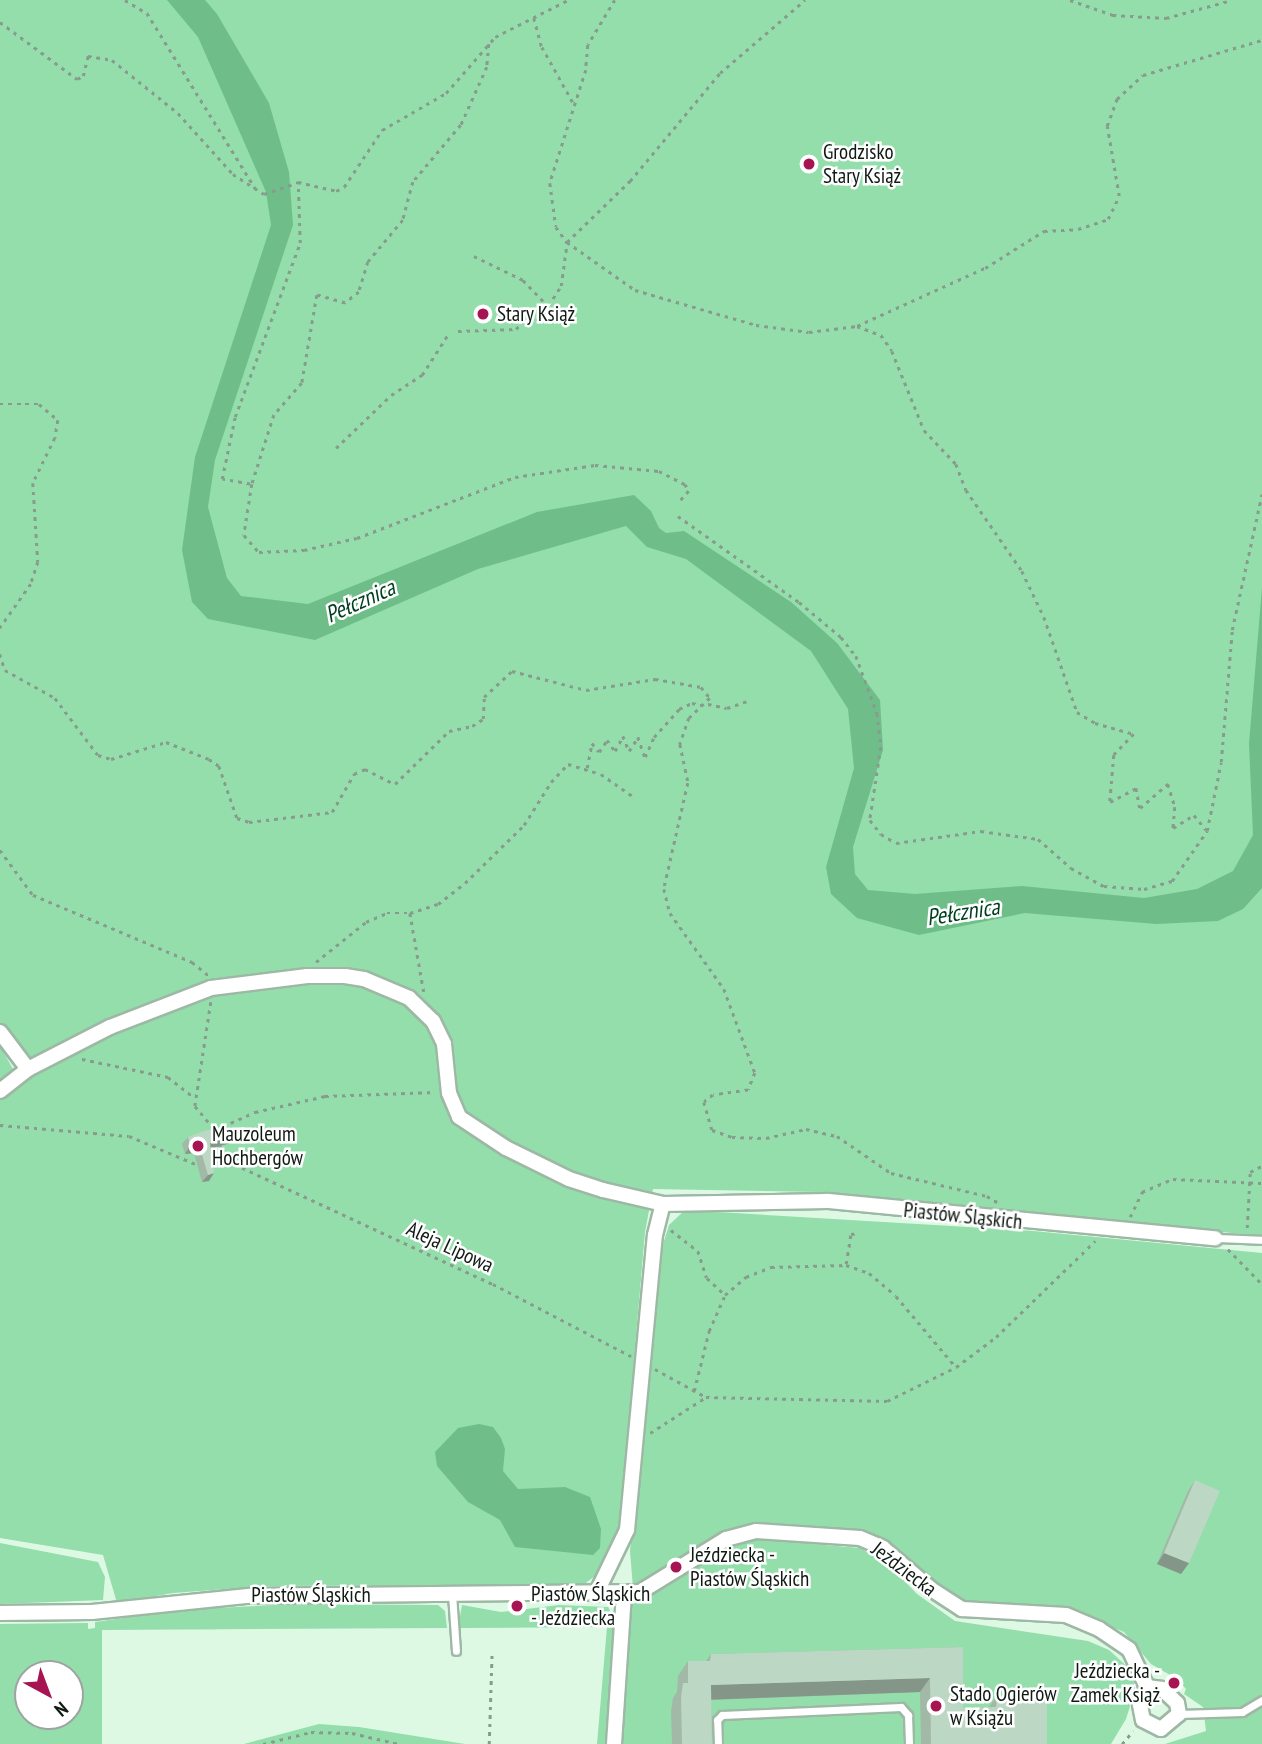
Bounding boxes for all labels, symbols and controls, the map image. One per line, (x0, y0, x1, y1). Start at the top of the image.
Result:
place label: Grodzisko Stary Książ (823, 139, 902, 189)
marker: Grodzisko Stary Książ (801, 156, 817, 172)
place label: Stary Książ (497, 301, 576, 327)
marker: Stary Książ (475, 306, 491, 322)
water label: Pełcznica (321, 573, 399, 629)
water label: Pełcznica (925, 893, 1001, 931)
place label: Mauzoleum Hochbergów (212, 1121, 303, 1171)
marker: Mauzoleum Hochbergów (190, 1138, 206, 1154)
street label: Piastów Śląskich (902, 1197, 1024, 1235)
street label: Aleja Lipowa (403, 1216, 497, 1278)
street label: Jeździecka (867, 1536, 941, 1602)
place label: Jeździecka - Piastów Śląskich (690, 1542, 810, 1592)
marker: Jeździecka - Piastów Śląskich (668, 1559, 684, 1575)
place label: Piastów Śląskich - Jeździecka (531, 1581, 651, 1631)
street label: Piastów Śląskich (251, 1582, 371, 1608)
marker: Piastów Śląskich - Jeździecka (509, 1598, 525, 1614)
place label: Jeździecka - Zamek Książ (1070, 1658, 1160, 1708)
north arrow (14, 1660, 84, 1730)
marker: Jeździecka - Zamek Książ (1166, 1675, 1182, 1691)
place label: Stado Ogierów w Książu (950, 1681, 1057, 1731)
text: N (50, 1697, 73, 1722)
marker: Stado Ogierów w Książu (928, 1698, 944, 1714)

